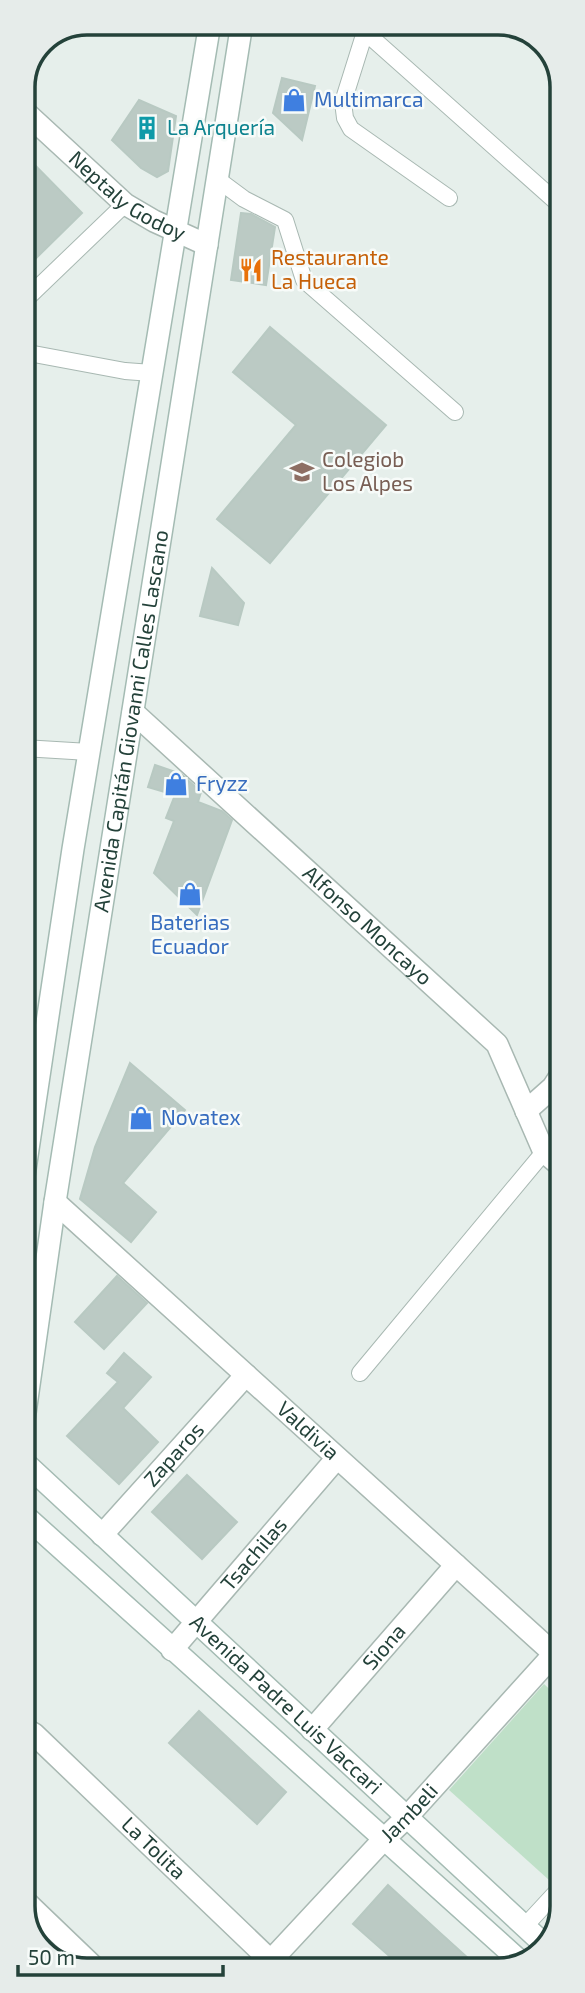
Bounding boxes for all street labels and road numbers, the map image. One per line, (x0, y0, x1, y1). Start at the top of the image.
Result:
street label: Neptaly Godoy (64, 145, 190, 245)
street label: Avenida Capitán Giovanni Calles Lascano (87, 528, 172, 914)
street label: Alfonso Moncayo (299, 859, 438, 990)
street label: Valdivia (273, 1395, 345, 1464)
street label: Zaparos (138, 1416, 208, 1491)
street label: Tsachilas (215, 1512, 291, 1595)
street label: Avenida Padre Luis Vaccari (186, 1609, 388, 1799)
street label: Siona (356, 1618, 410, 1674)
street label: Jambeli (375, 1778, 442, 1847)
street label: La Tolita (117, 1811, 192, 1884)

